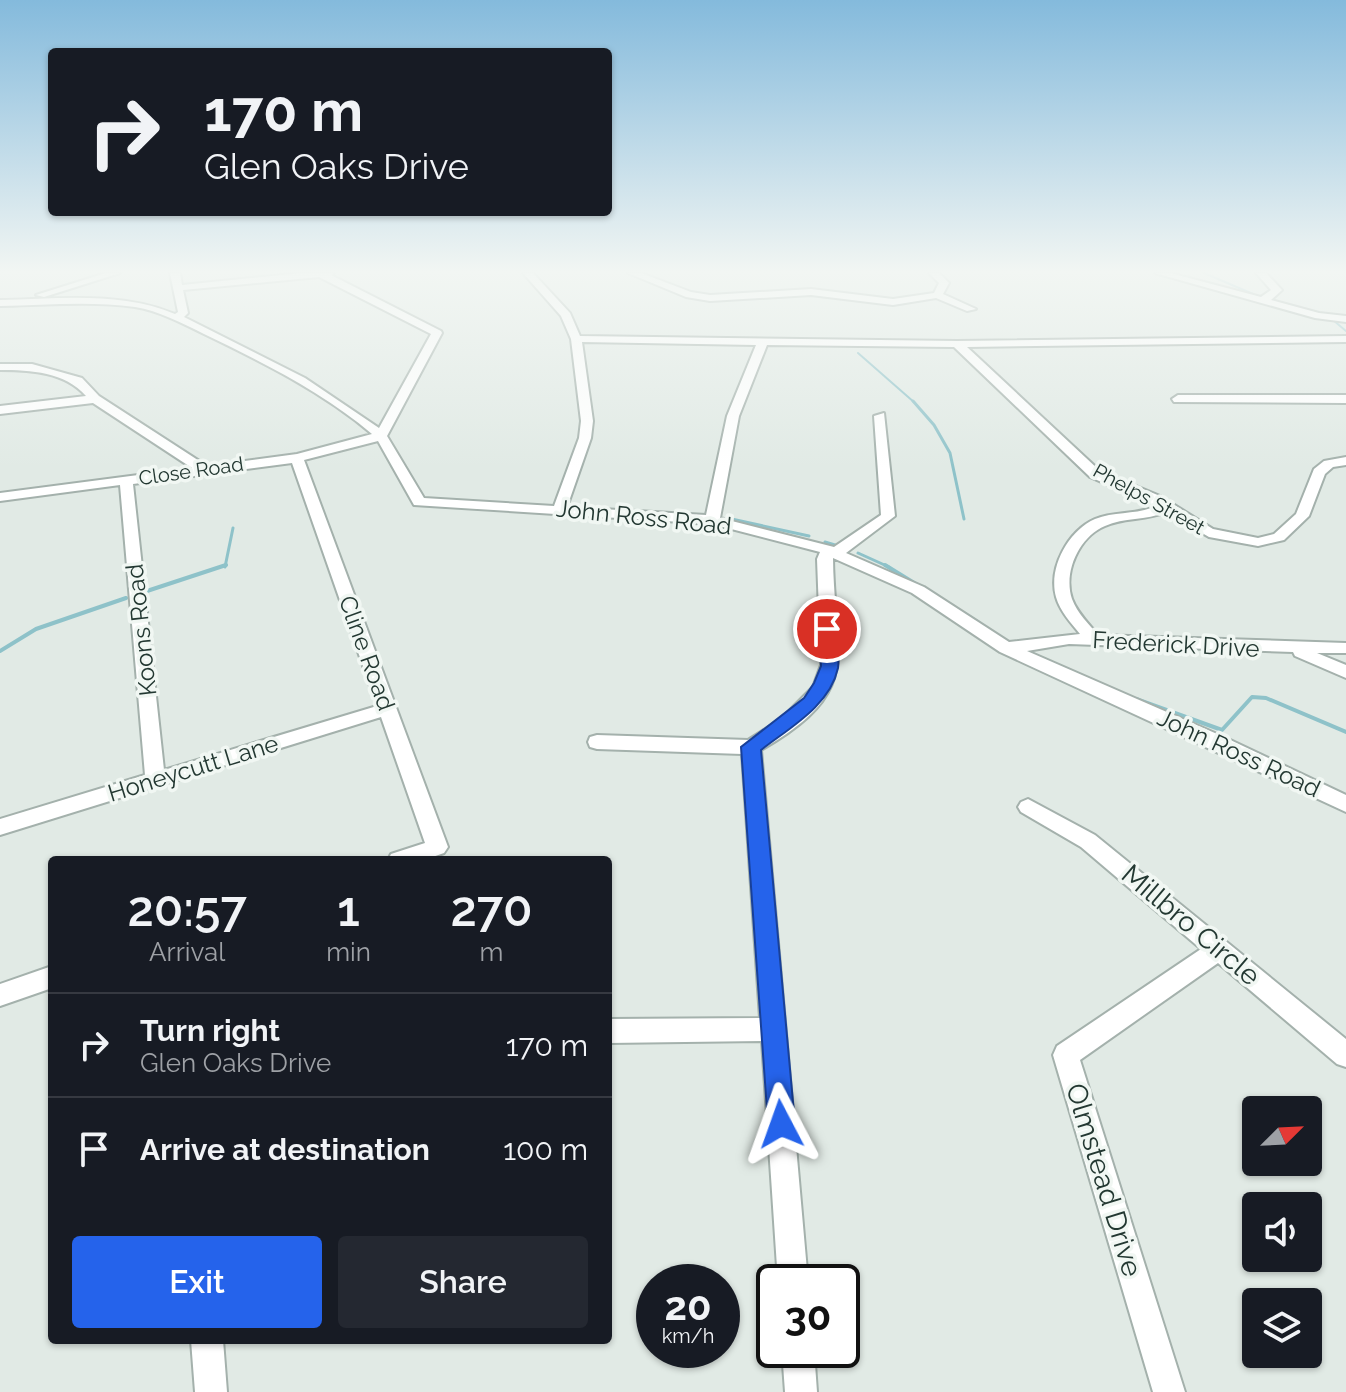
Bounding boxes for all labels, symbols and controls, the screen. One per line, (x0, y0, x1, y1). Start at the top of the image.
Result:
text: 170 m (204, 78, 363, 144)
icon: right (72, 80, 176, 184)
text: Glen Oaks Drive (204, 145, 469, 187)
street label: Close Road (137, 452, 245, 490)
street label: Phelps Street (1089, 458, 1209, 540)
street label: John Ross Road (555, 493, 733, 541)
street label: Koons Road (120, 563, 162, 697)
street label: Cline Road (333, 592, 401, 714)
pin (793, 595, 861, 663)
icon: arrive (805, 607, 849, 651)
street label: Frederick Drive (1092, 625, 1260, 663)
street label: John Ross Road (1153, 703, 1325, 803)
street label: Honeycutt Lane (104, 728, 282, 808)
street label: Millbro Circle (1115, 858, 1267, 992)
text: 20:57 (127, 881, 247, 937)
text: 1 (337, 881, 360, 937)
text: 270 (450, 881, 533, 937)
text: Arrival (149, 937, 225, 967)
text: min (326, 937, 371, 967)
text: m (479, 937, 503, 967)
text: Turn right (140, 1013, 280, 1048)
icon: right (72, 1023, 116, 1067)
text: 170 m (506, 1028, 588, 1063)
text: Glen Oaks Drive (140, 1048, 331, 1078)
street label: Olmstead Drive (1059, 1079, 1149, 1281)
position arrow (739, 1082, 823, 1166)
north arrow (1242, 1096, 1322, 1176)
map controls (1242, 1096, 1322, 1368)
icon: arrive (72, 1127, 116, 1171)
text: Arrive at destination (140, 1132, 430, 1167)
text: 100 m (503, 1132, 588, 1167)
button: sound (1242, 1192, 1322, 1272)
button: Exit (72, 1236, 322, 1328)
button: Share (338, 1236, 588, 1328)
speed limit sign: 30 (756, 1264, 860, 1368)
text: 20 (664, 1282, 712, 1329)
button: layers (1242, 1288, 1322, 1368)
text: km/h (662, 1324, 714, 1348)

